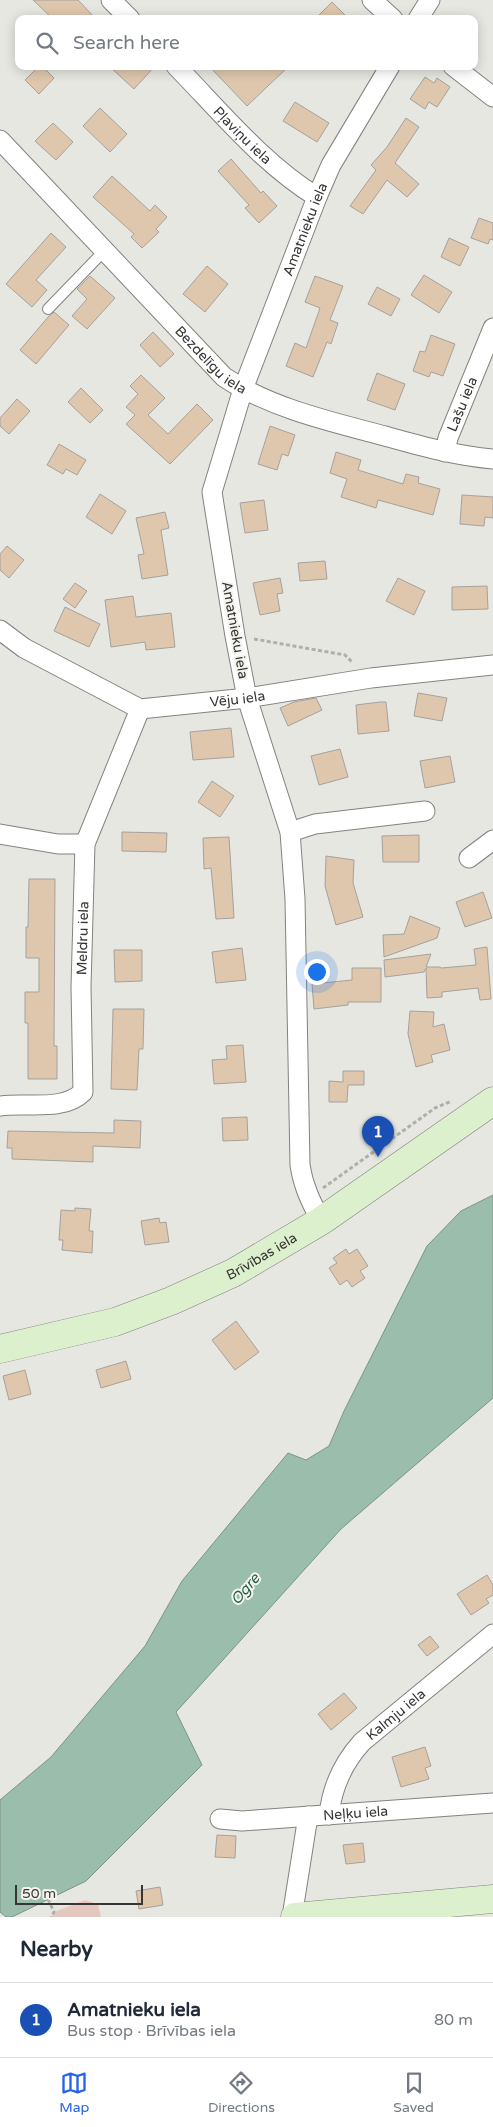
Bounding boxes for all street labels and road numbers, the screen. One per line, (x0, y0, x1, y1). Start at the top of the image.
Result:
street label: Pļaviņu iela (210, 103, 275, 168)
street label: Amatnieku iela (279, 180, 331, 278)
street label: Bezdelīgu iela (172, 322, 250, 397)
street label: Lašu iela (443, 374, 481, 434)
street label: Amatnieku iela (218, 580, 252, 680)
street label: Vēju iela (209, 687, 266, 710)
street label: Meldru iela (73, 901, 92, 975)
street label: Brīvības iela (223, 1229, 300, 1283)
street label: Kalmju iela (362, 1685, 429, 1744)
street label: Neļķu iela (323, 1802, 389, 1824)

